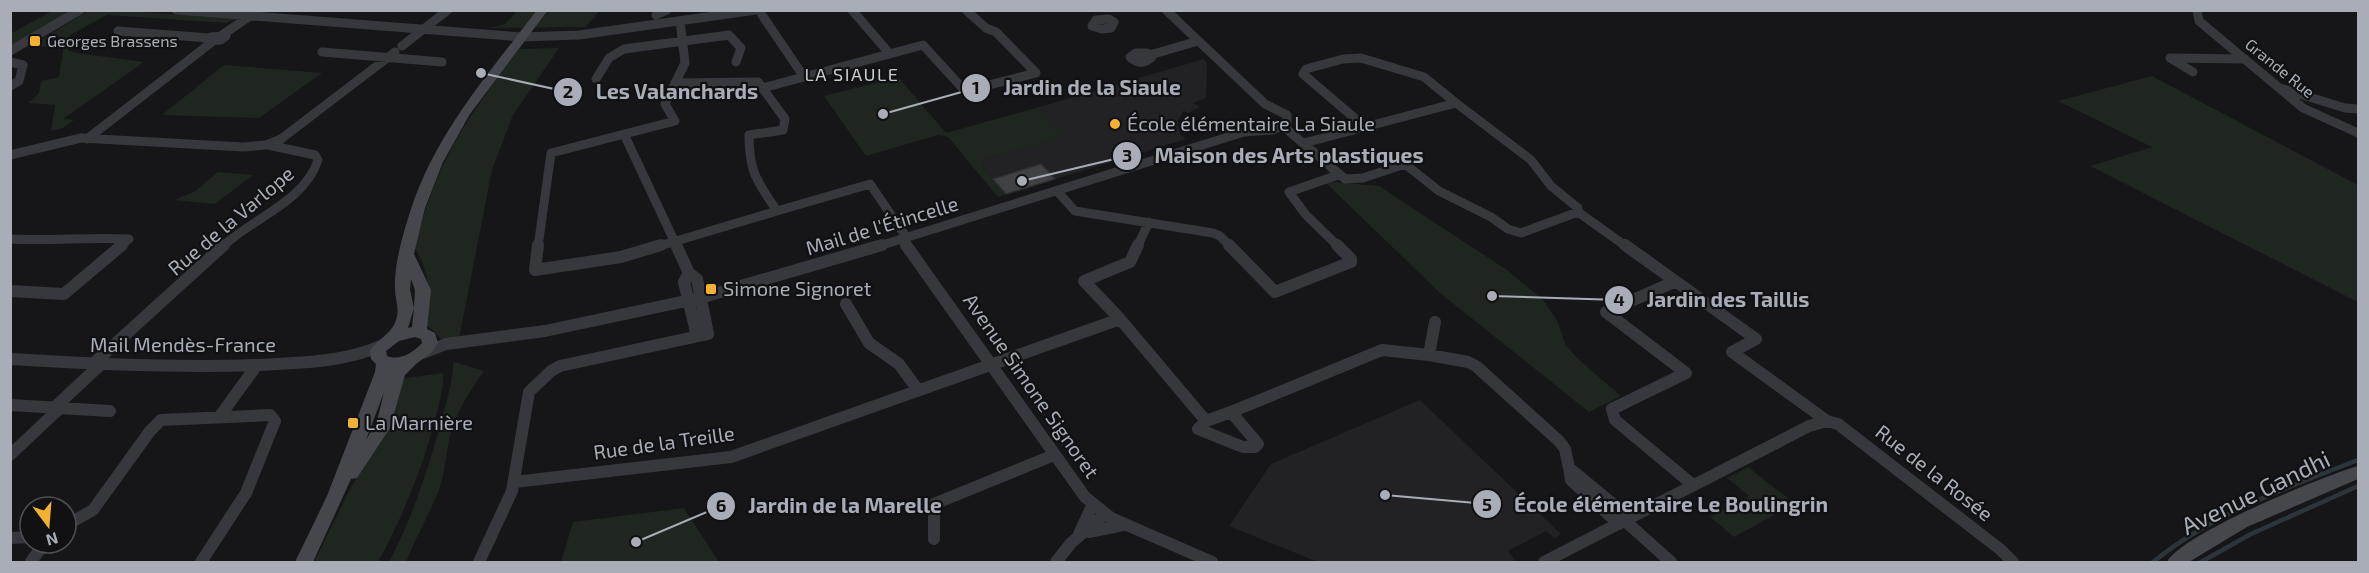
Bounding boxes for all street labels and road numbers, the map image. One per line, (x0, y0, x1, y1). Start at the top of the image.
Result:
street label: Grande Rue (2242, 34, 2319, 101)
street label: Rue de la Varlope (163, 161, 298, 280)
street label: Mail de l'Étincelle (803, 190, 961, 260)
street label: Avenue Simone Signoret (959, 289, 1105, 483)
street label: Mail Mendès-France (90, 332, 276, 356)
street label: Rue de la Rosée (1871, 419, 1998, 525)
street label: Rue de la Treille (592, 420, 736, 464)
street label: Avenue Gandhi (2176, 443, 2334, 540)

